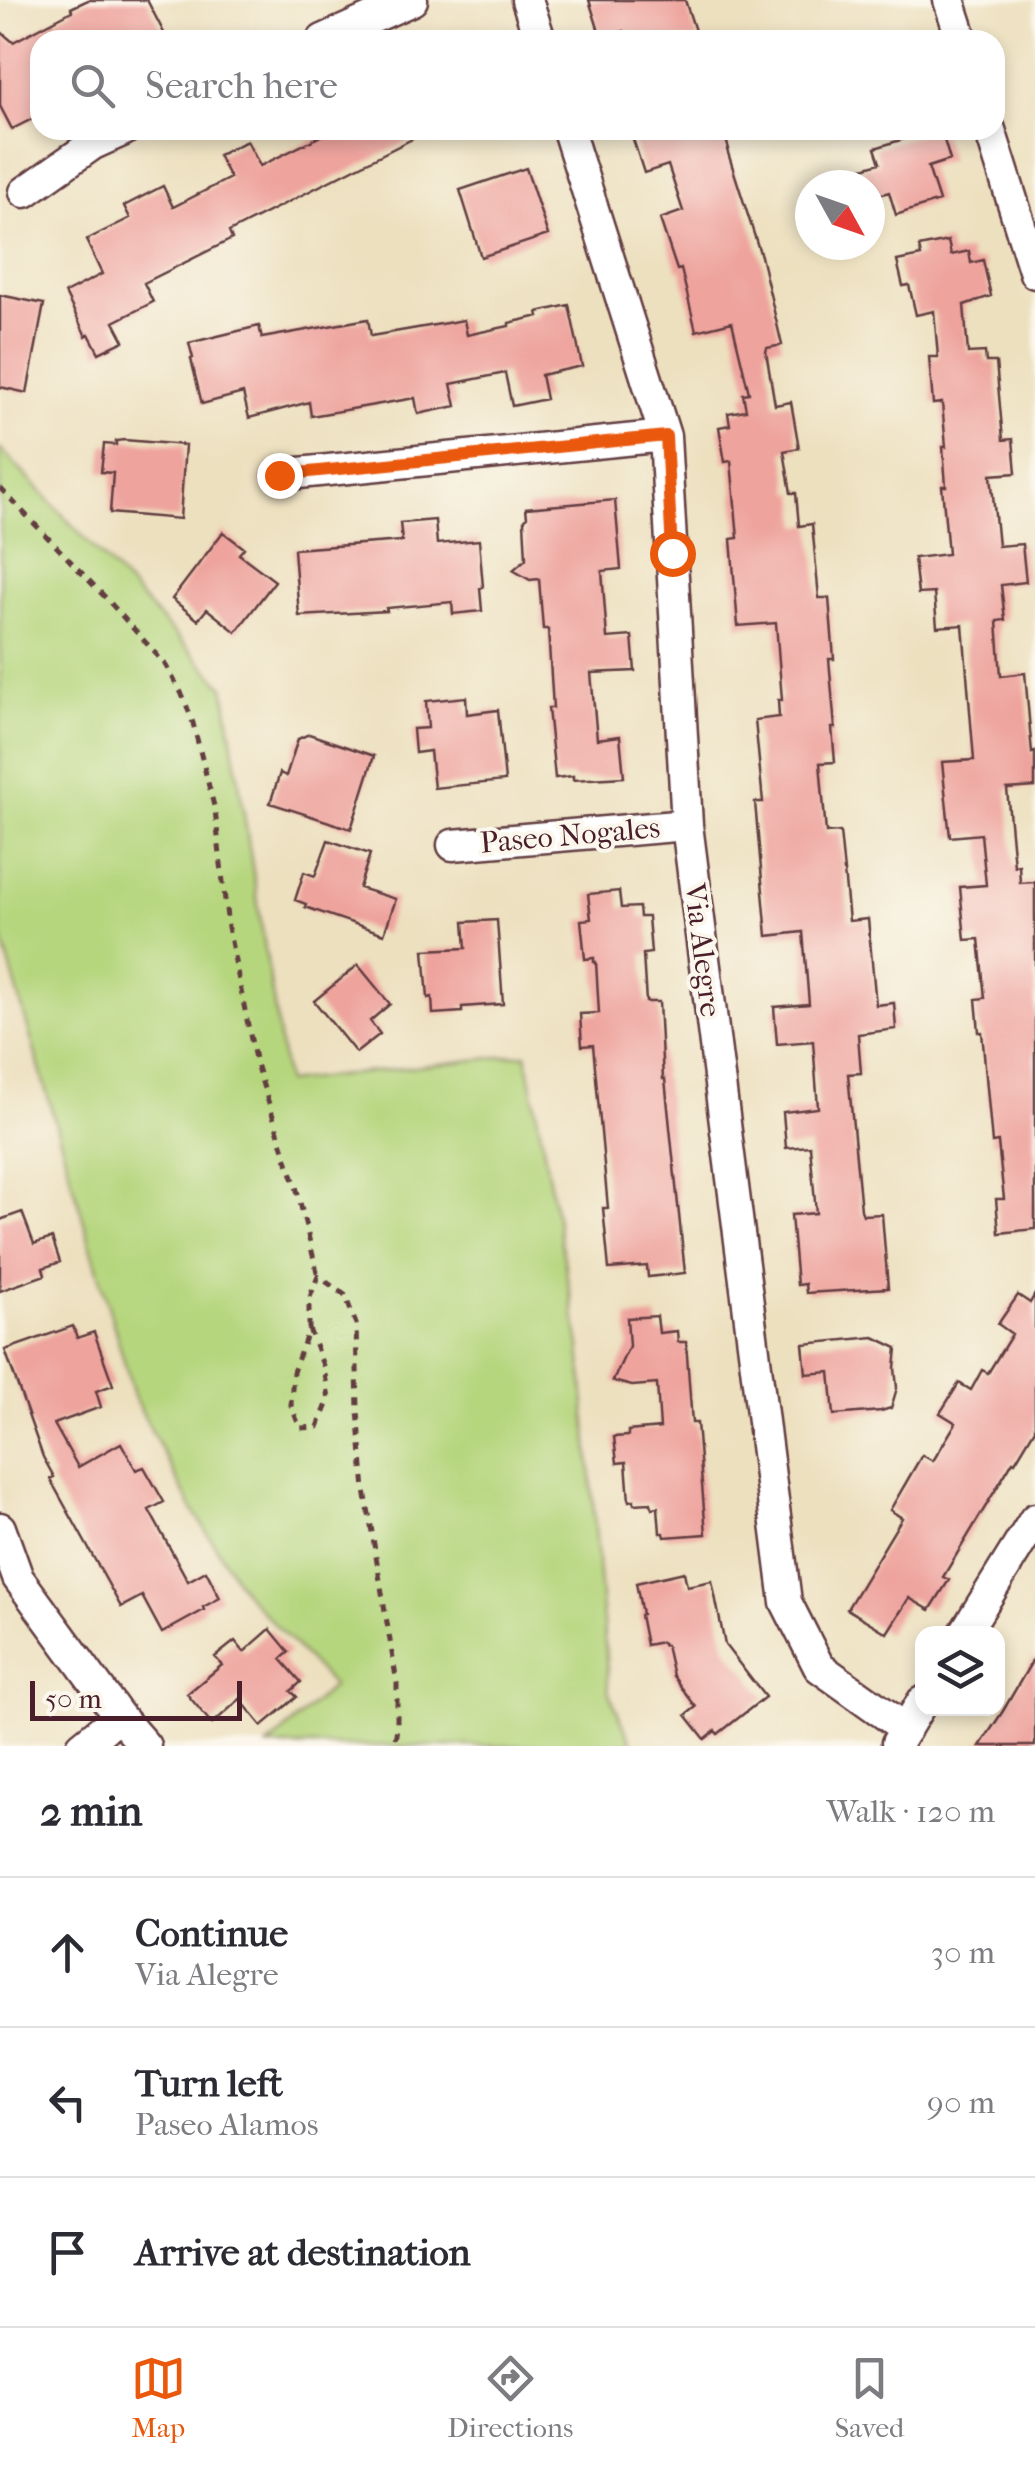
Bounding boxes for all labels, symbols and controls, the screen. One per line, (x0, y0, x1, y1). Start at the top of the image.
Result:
search box (30, 30, 1005, 140)
icon: search (65, 58, 120, 113)
text: Search here (145, 63, 338, 108)
north arrow (795, 170, 885, 260)
route end (257, 453, 303, 499)
route start (650, 531, 696, 577)
street label: Paseo Nogales (479, 810, 662, 861)
street label: Via Alegre (677, 880, 728, 1019)
map controls (915, 1626, 1005, 1716)
button: layers (915, 1626, 1005, 1716)
scale bar (30, 1676, 242, 1720)
text: 50 m (45, 1682, 102, 1715)
text: 2 min (40, 1787, 142, 1836)
text: Walk · 120 m (826, 1793, 995, 1830)
text: Continue (135, 1911, 288, 1956)
icon: ahead (40, 1925, 95, 1980)
text: 30 m (931, 1934, 995, 1971)
text: Via Alegre (135, 1956, 279, 1993)
text: Turn left (135, 2061, 283, 2106)
icon: left (40, 2075, 95, 2130)
text: 90 m (927, 2084, 995, 2121)
text: Paseo Alamos (135, 2106, 318, 2143)
icon: arrive (40, 2225, 95, 2280)
text: Arrive at destination (135, 2230, 471, 2275)
tab: Map (131, 2351, 186, 2444)
tab: Directions (447, 2351, 573, 2444)
tab: Saved (835, 2351, 904, 2444)

